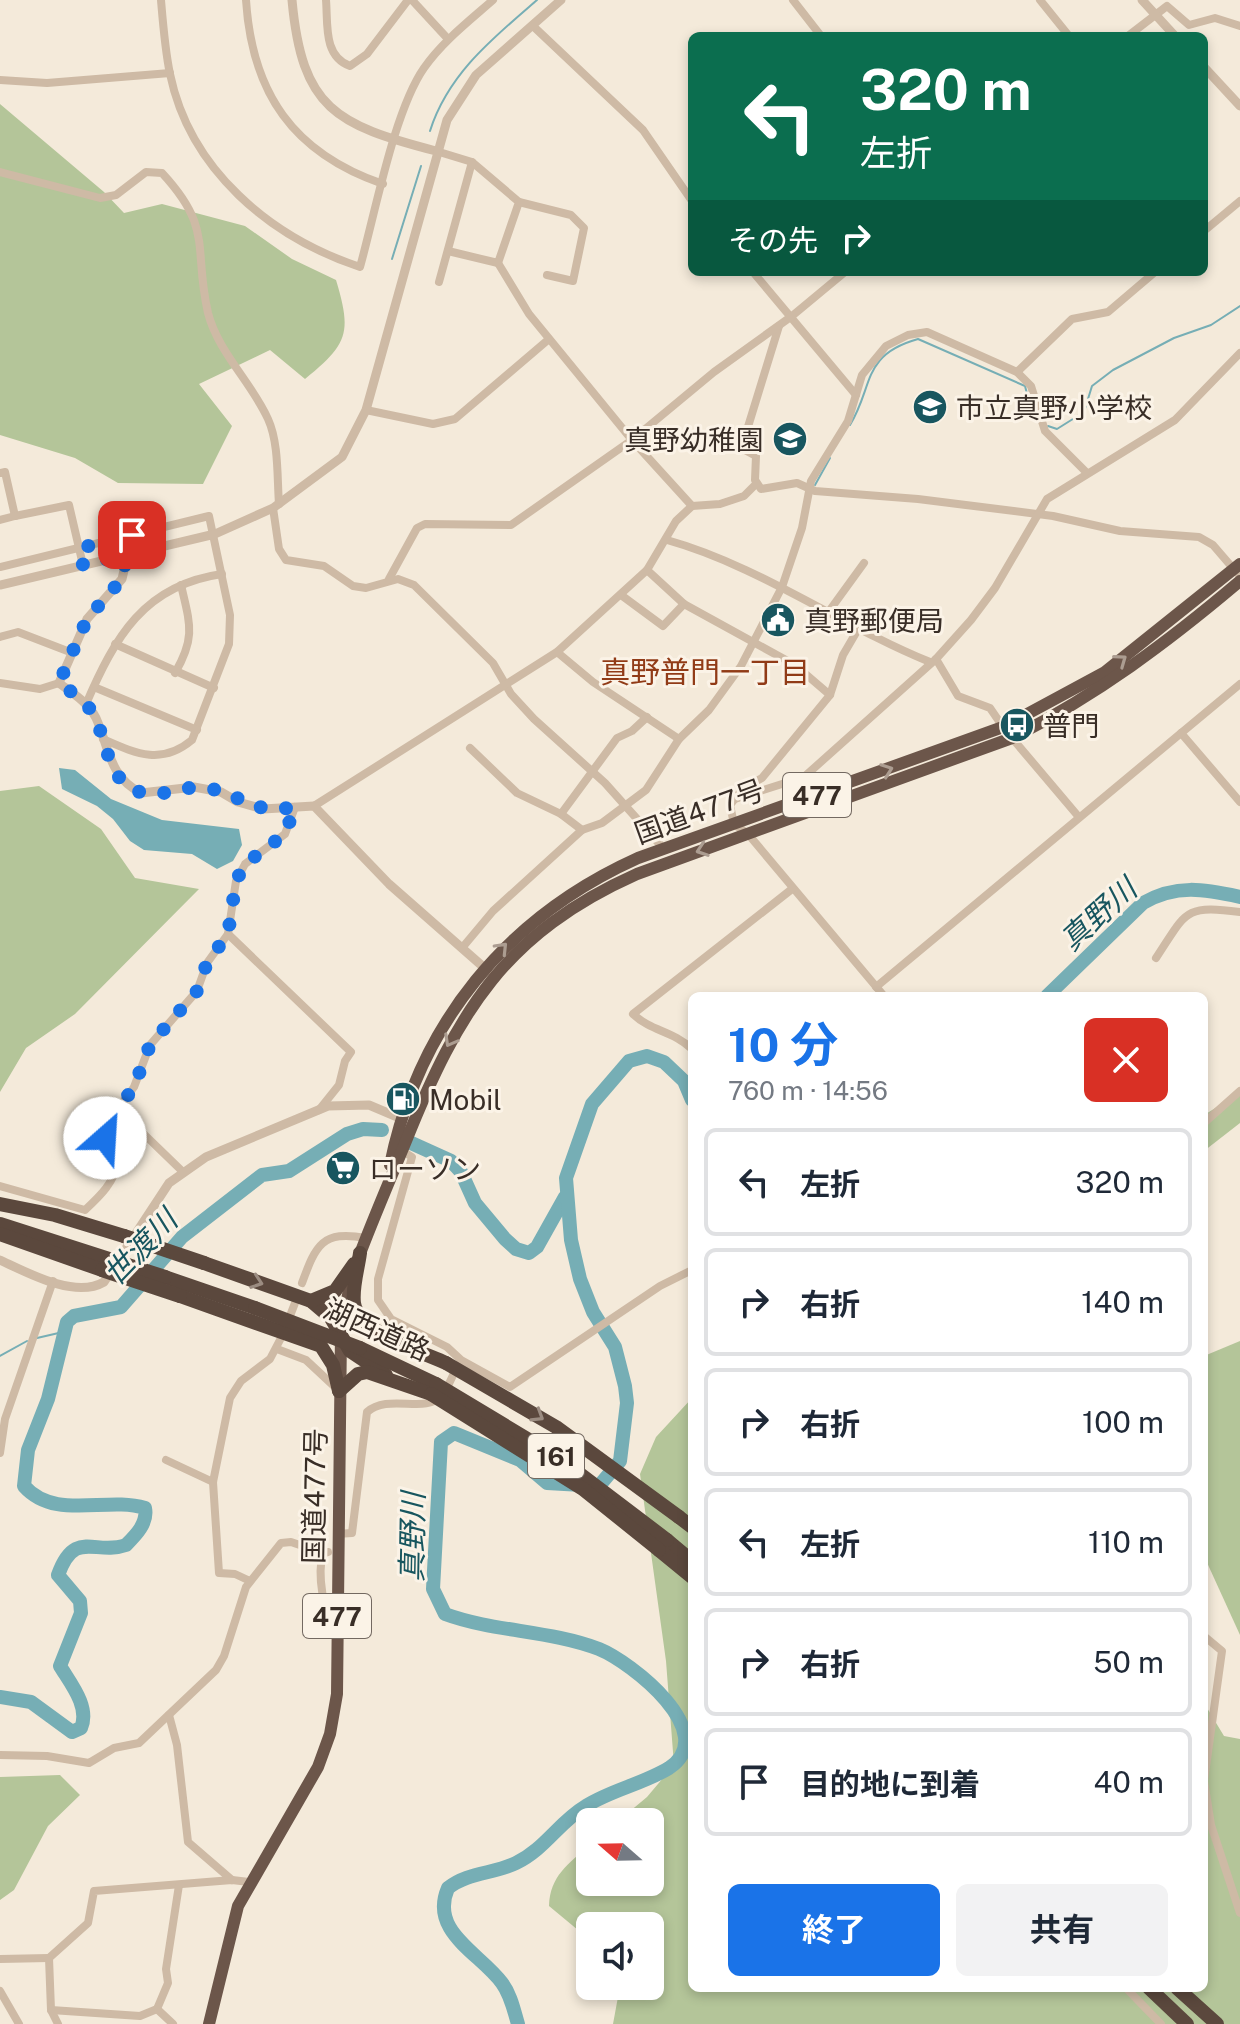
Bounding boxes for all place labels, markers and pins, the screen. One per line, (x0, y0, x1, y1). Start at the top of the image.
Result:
school or university icon: 市立真野小学校 (911, 388, 949, 426)
place label: 市立真野小学校 (956, 391, 1152, 424)
school or university icon: 真野幼稚園 (771, 420, 809, 458)
place label: 真野幼稚園 (624, 423, 764, 456)
pin (98, 501, 166, 569)
public building icon: 真野郵便局 (759, 601, 797, 639)
place label: 真野郵便局 (804, 604, 944, 637)
bus stop icon: 普門 (998, 706, 1036, 744)
place label: 普門 (1043, 709, 1099, 742)
fuel station icon: Mobil (384, 1080, 422, 1118)
place label: Mobil (429, 1083, 502, 1116)
supermarket icon: ローソン (324, 1149, 362, 1187)
place label: ローソン (369, 1152, 481, 1185)

